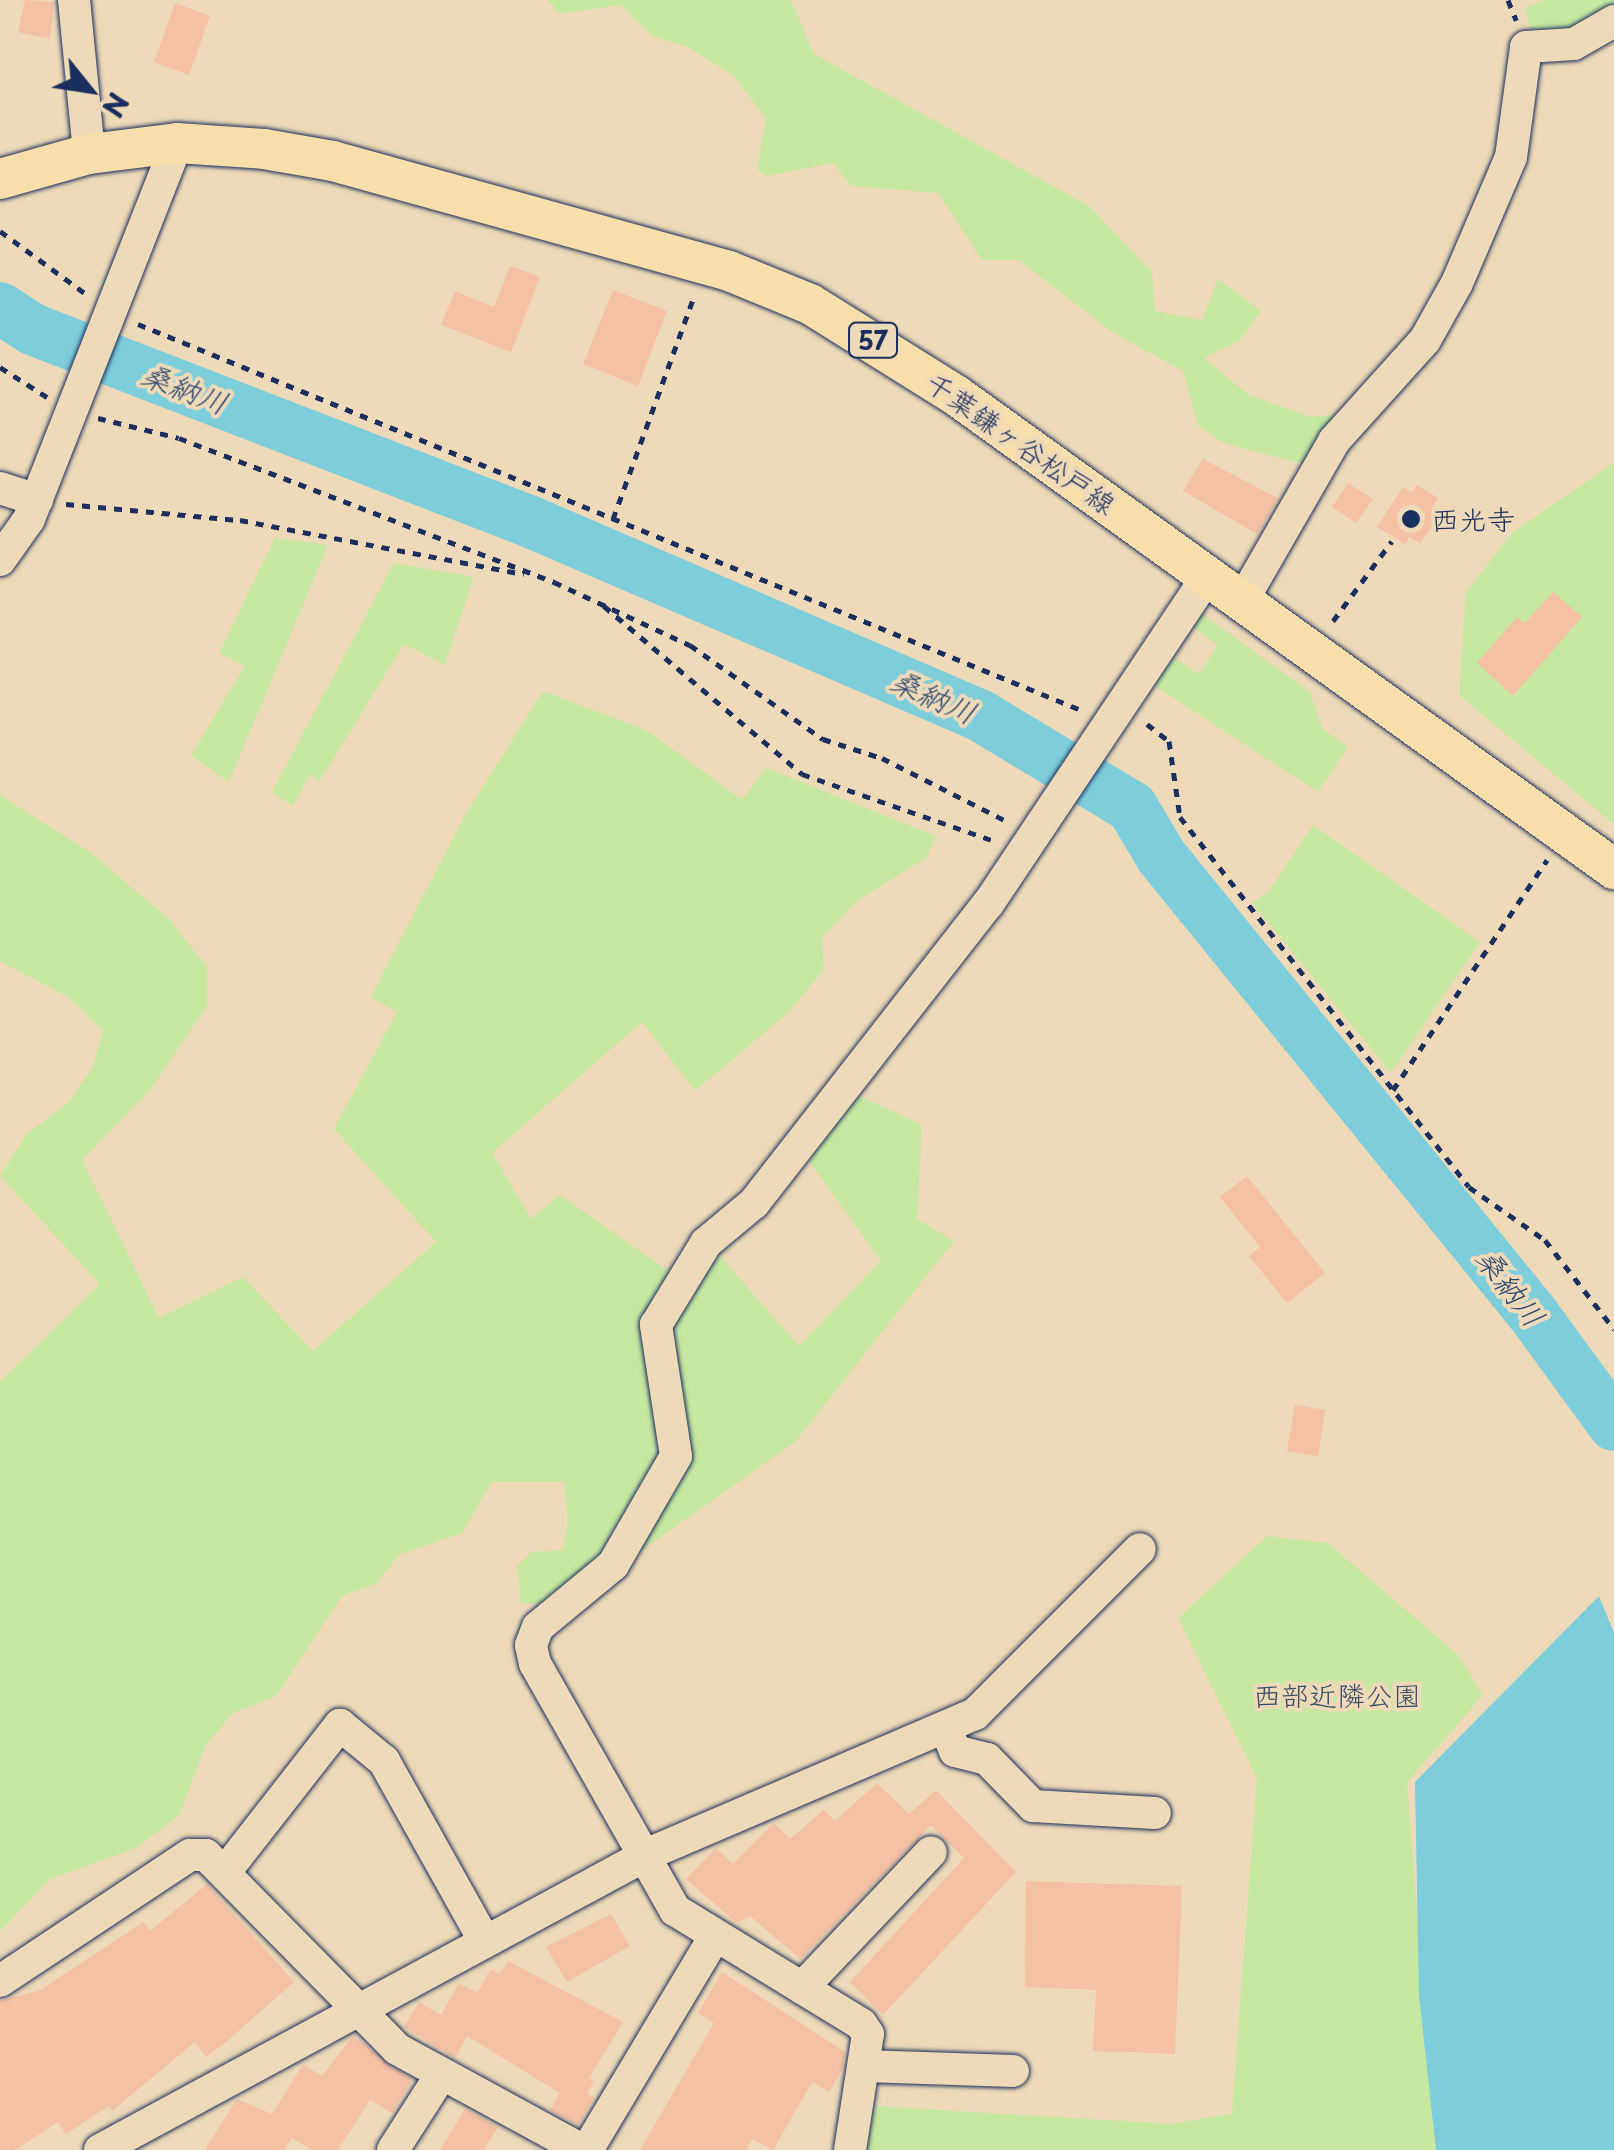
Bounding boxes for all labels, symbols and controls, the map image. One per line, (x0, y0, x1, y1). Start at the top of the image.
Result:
north arrow (40, 40, 140, 140)
text: N (92, 85, 141, 126)
road number: 57 (848, 320, 898, 360)
water label: 桑納川 (137, 355, 233, 421)
street label: 千葉鎌ヶ谷松戸線 (920, 365, 1122, 521)
place label: 西光寺 (1431, 502, 1515, 536)
marker: 西光寺 (1400, 508, 1422, 530)
water label: 桑納川 (886, 661, 982, 731)
water label: 桑納川 (1469, 1240, 1553, 1334)
park label: 西部近隣公園 (1253, 1678, 1421, 1712)

